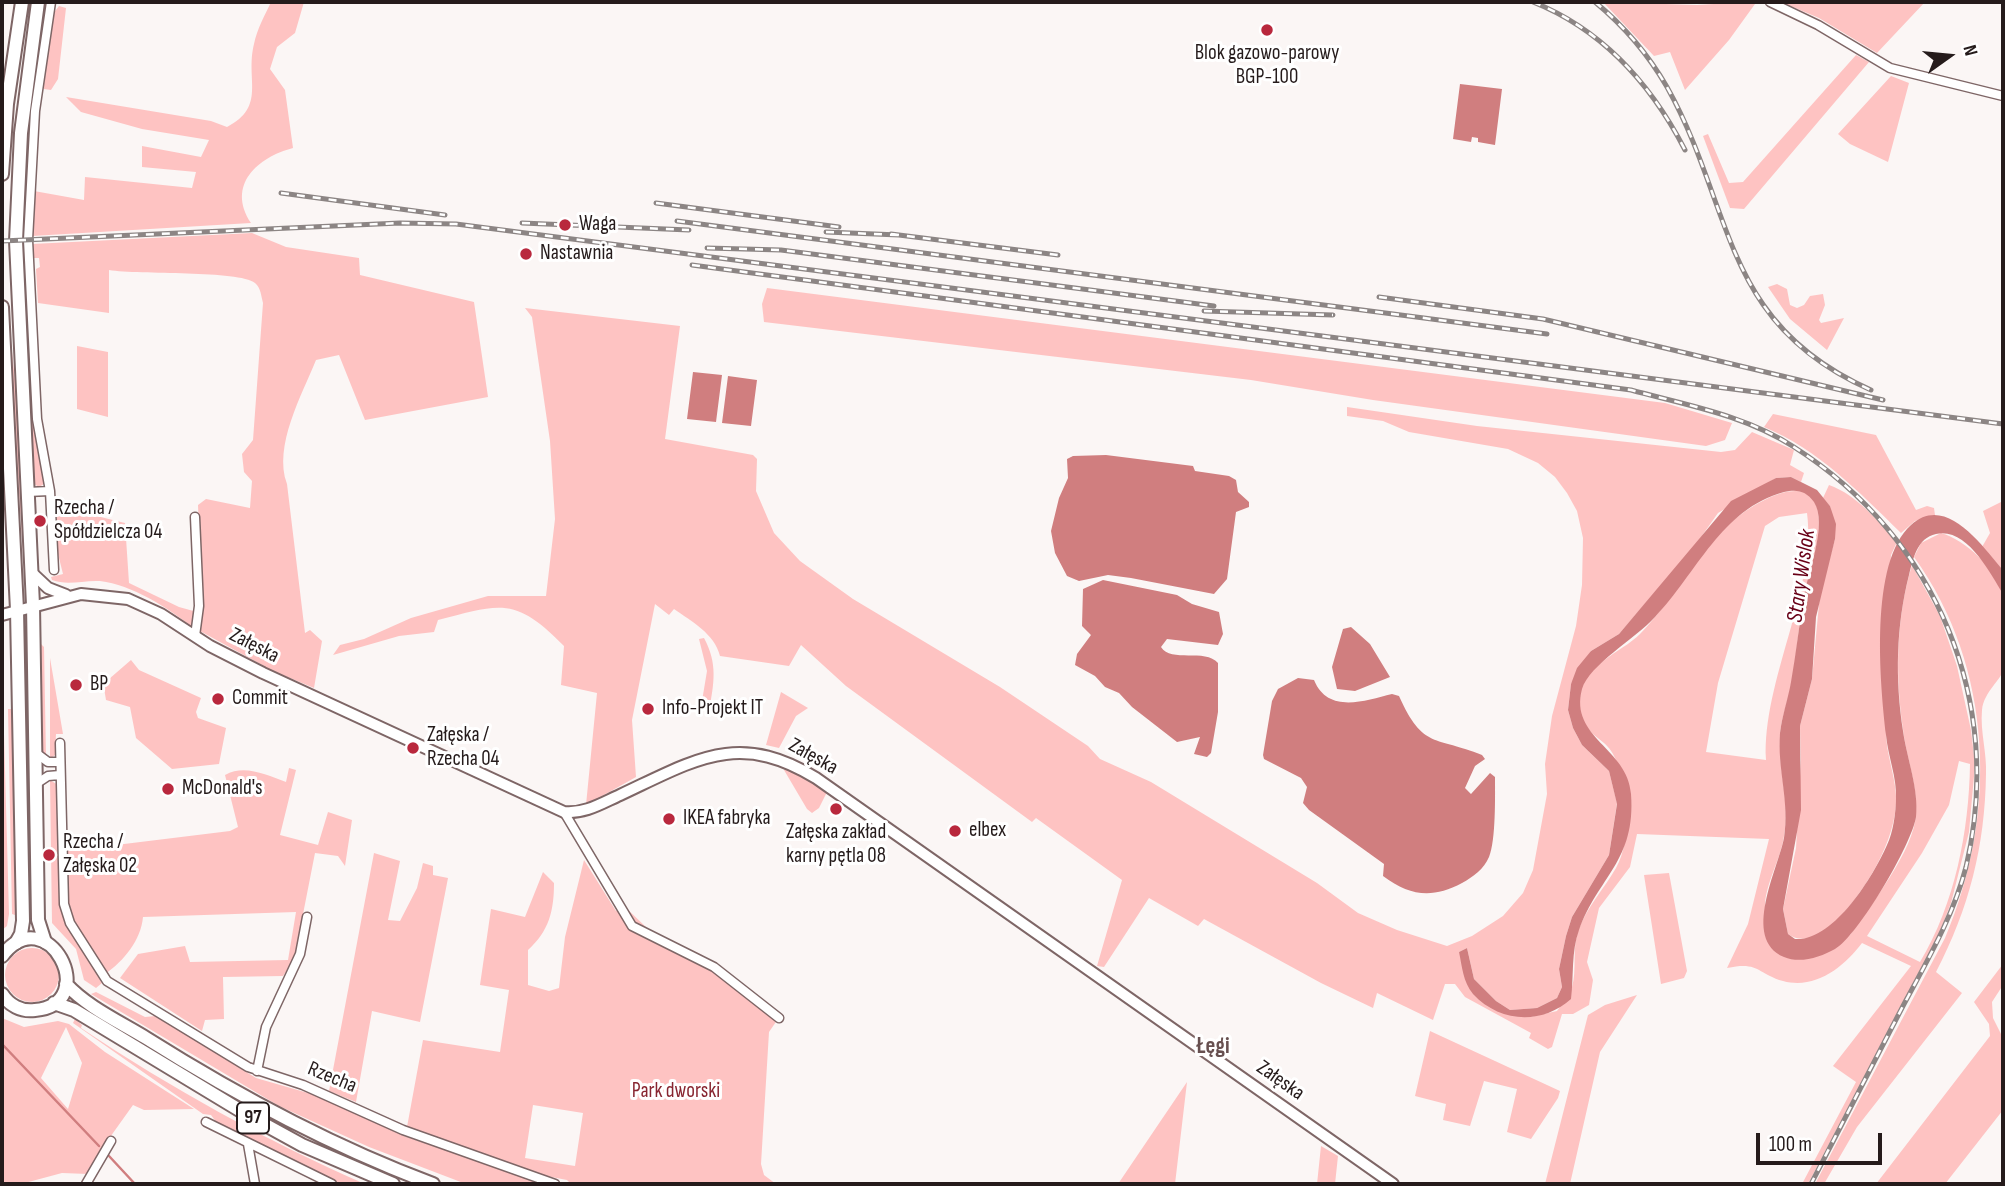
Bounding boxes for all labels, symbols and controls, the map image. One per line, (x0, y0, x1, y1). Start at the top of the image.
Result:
north arrow (1914, 21, 1984, 91)
marker: Blok gazowo-parowy BGP-100 (1259, 22, 1275, 38)
place label: Blok gazowo-parowy BGP-100 (1195, 41, 1339, 91)
text: N (1957, 43, 1982, 58)
place label: Waga (579, 212, 616, 238)
marker: Waga (557, 217, 573, 233)
place label: Nastawnia (540, 241, 613, 267)
marker: Nastawnia (518, 246, 534, 262)
place label: Rzecha / Spółdzielcza 04 (54, 496, 162, 546)
marker: Rzecha / Spółdzielcza 04 (32, 513, 48, 529)
water label: Stary Wislok (1782, 528, 1822, 624)
street label: Załęska (225, 623, 283, 669)
place label: BP (90, 672, 108, 698)
marker: BP (68, 677, 84, 693)
place label: Commit (232, 686, 288, 712)
marker: Commit (210, 691, 226, 707)
place label: Info-Projekt IT (662, 696, 763, 722)
marker: Info-Projekt IT (640, 701, 656, 717)
place label: Załęska / Rzecha 04 (427, 723, 499, 773)
street label: Załęska (784, 733, 842, 781)
marker: Załęska / Rzecha 04 (405, 740, 421, 756)
place label: McDonald's (182, 776, 262, 802)
marker: McDonald's (160, 781, 176, 797)
marker: Załęska zakład karny pętla 08 (828, 801, 844, 817)
place label: IKEA fabryka (683, 806, 771, 832)
marker: IKEA fabryka (661, 811, 677, 827)
place label: elbex (969, 818, 1006, 844)
place label: Załęska zakład karny pętla 08 (786, 820, 886, 870)
marker: elbex (947, 823, 963, 839)
place label: Rzecha / Załęska 02 (63, 830, 137, 880)
marker: Rzecha / Załęska 02 (41, 847, 57, 863)
district label: Łęgi (1196, 1033, 1230, 1061)
street label: Załęska (1251, 1056, 1309, 1106)
street label: Rzecha (304, 1057, 360, 1099)
park label: Park dworski (632, 1079, 720, 1105)
road number: 97 (237, 1102, 269, 1134)
scale bar (1760, 1120, 1886, 1164)
text: 100 m (1769, 1132, 1812, 1157)

